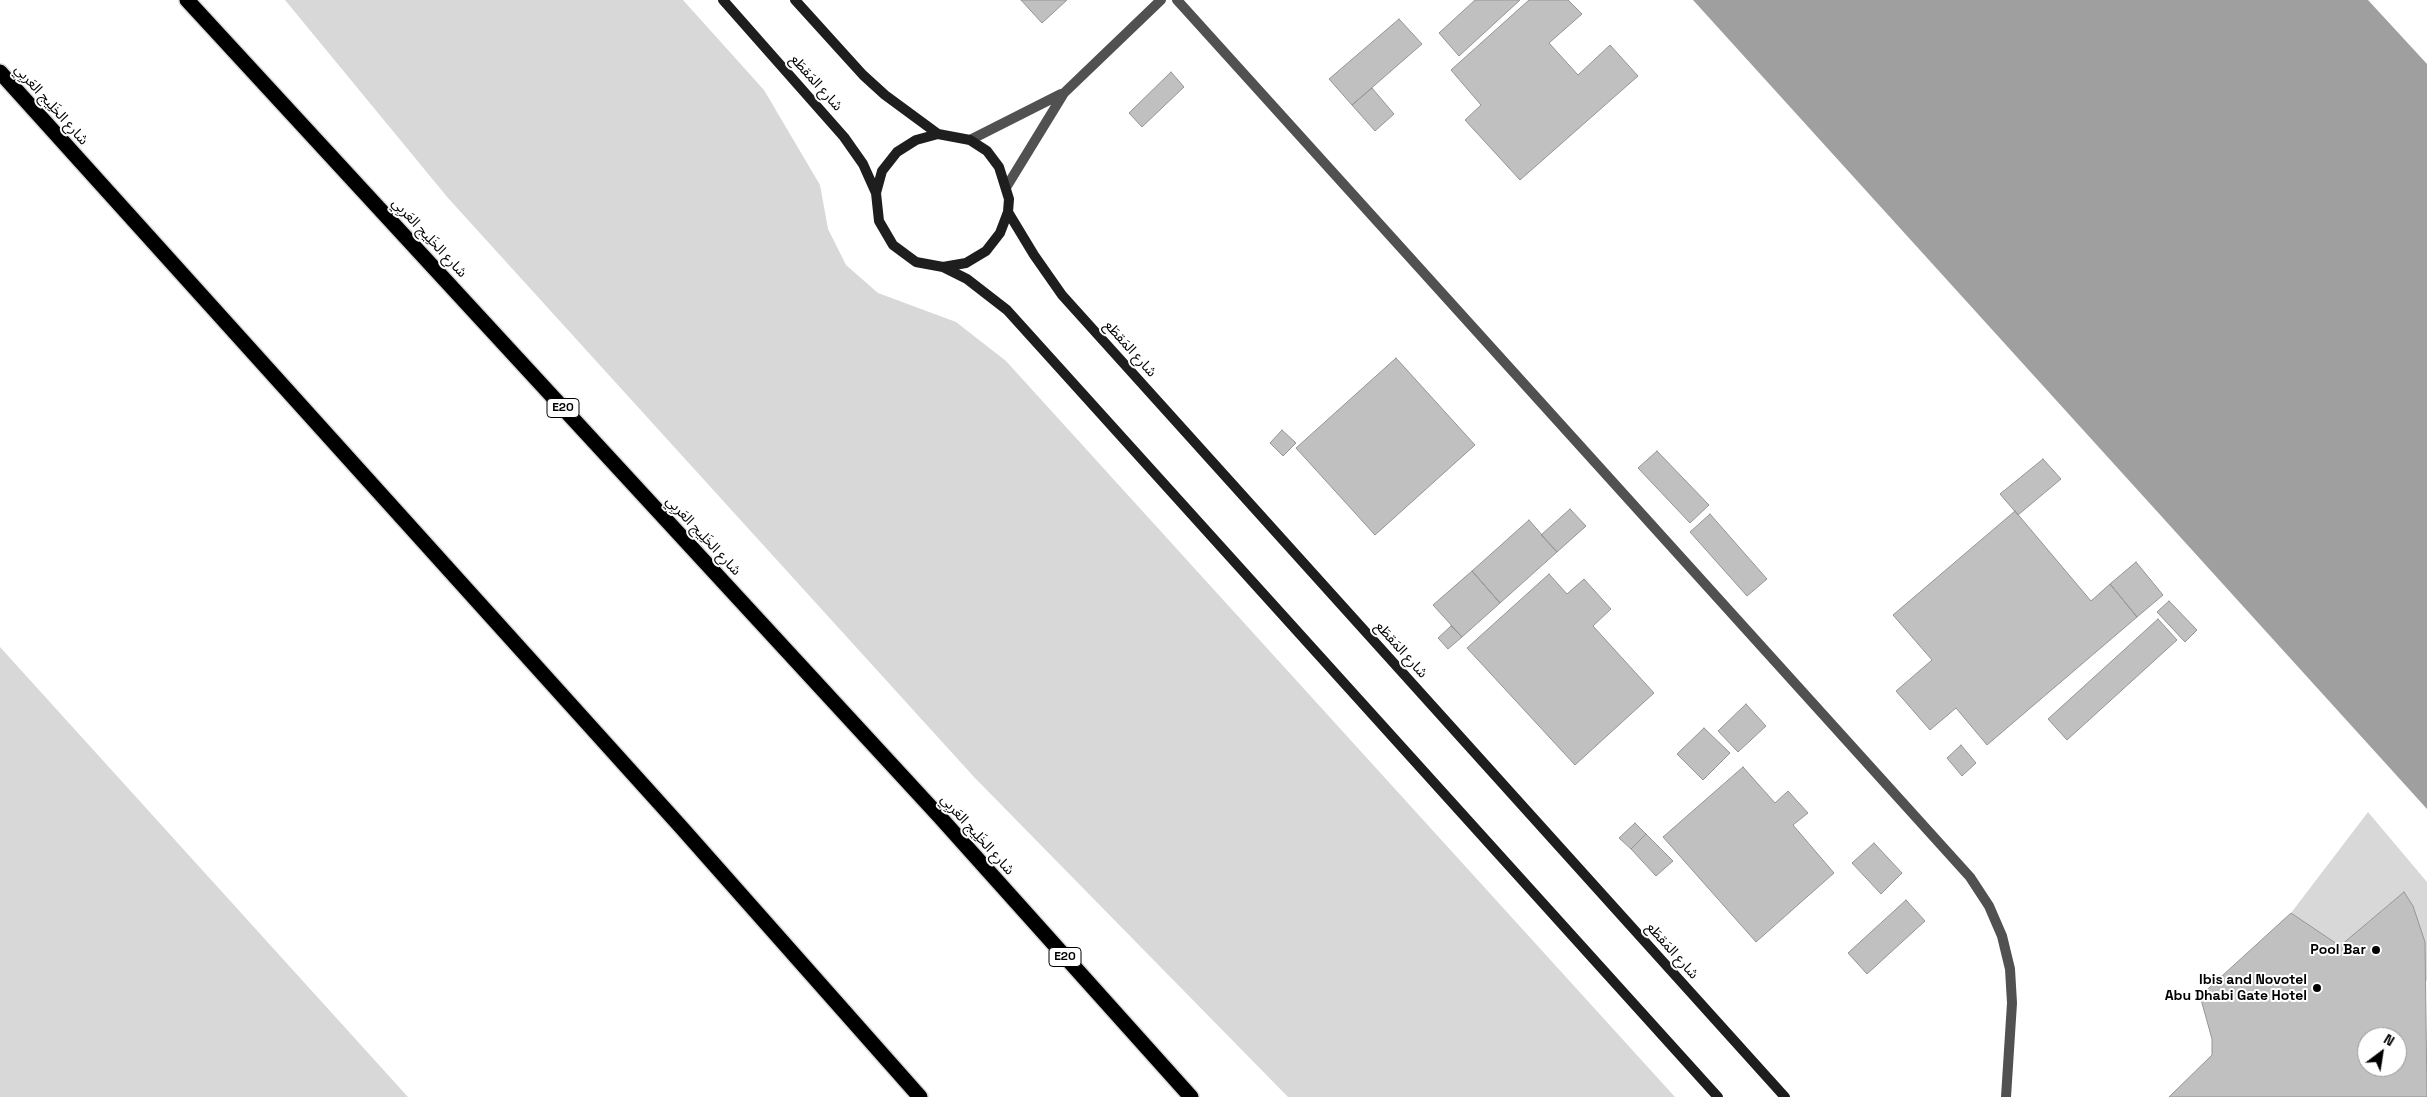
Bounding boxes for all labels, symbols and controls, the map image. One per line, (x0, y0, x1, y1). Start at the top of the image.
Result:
street label: شارع المَقطَع (786, 51, 846, 115)
street label: شارع الخَلِيج العَربِي (11, 61, 91, 149)
street label: شارع الخَلِيج العَربِي (388, 195, 470, 281)
street label: شارع المَقطَع (1100, 317, 1160, 381)
road number: E20 (547, 398, 579, 418)
street label: شارع الخَلِيج العَربِي (662, 493, 744, 579)
street label: شارع المَقطَع (1371, 618, 1431, 682)
street label: شارع الخَلِيج العَربِي (937, 791, 1017, 879)
street label: شارع المَقطَع (1642, 919, 1702, 983)
place label: Pool Bar (2310, 942, 2366, 958)
marker: Pool Bar (2370, 944, 2382, 956)
road number: E20 (1049, 948, 1081, 966)
place label: Ibis and Novotel Abu Dhabi Gate Hotel (2165, 972, 2307, 1004)
marker: Ibis and Novotel Abu Dhabi Gate Hotel (2311, 982, 2323, 994)
north arrow (2357, 1027, 2407, 1077)
text: N (2381, 1030, 2398, 1050)

